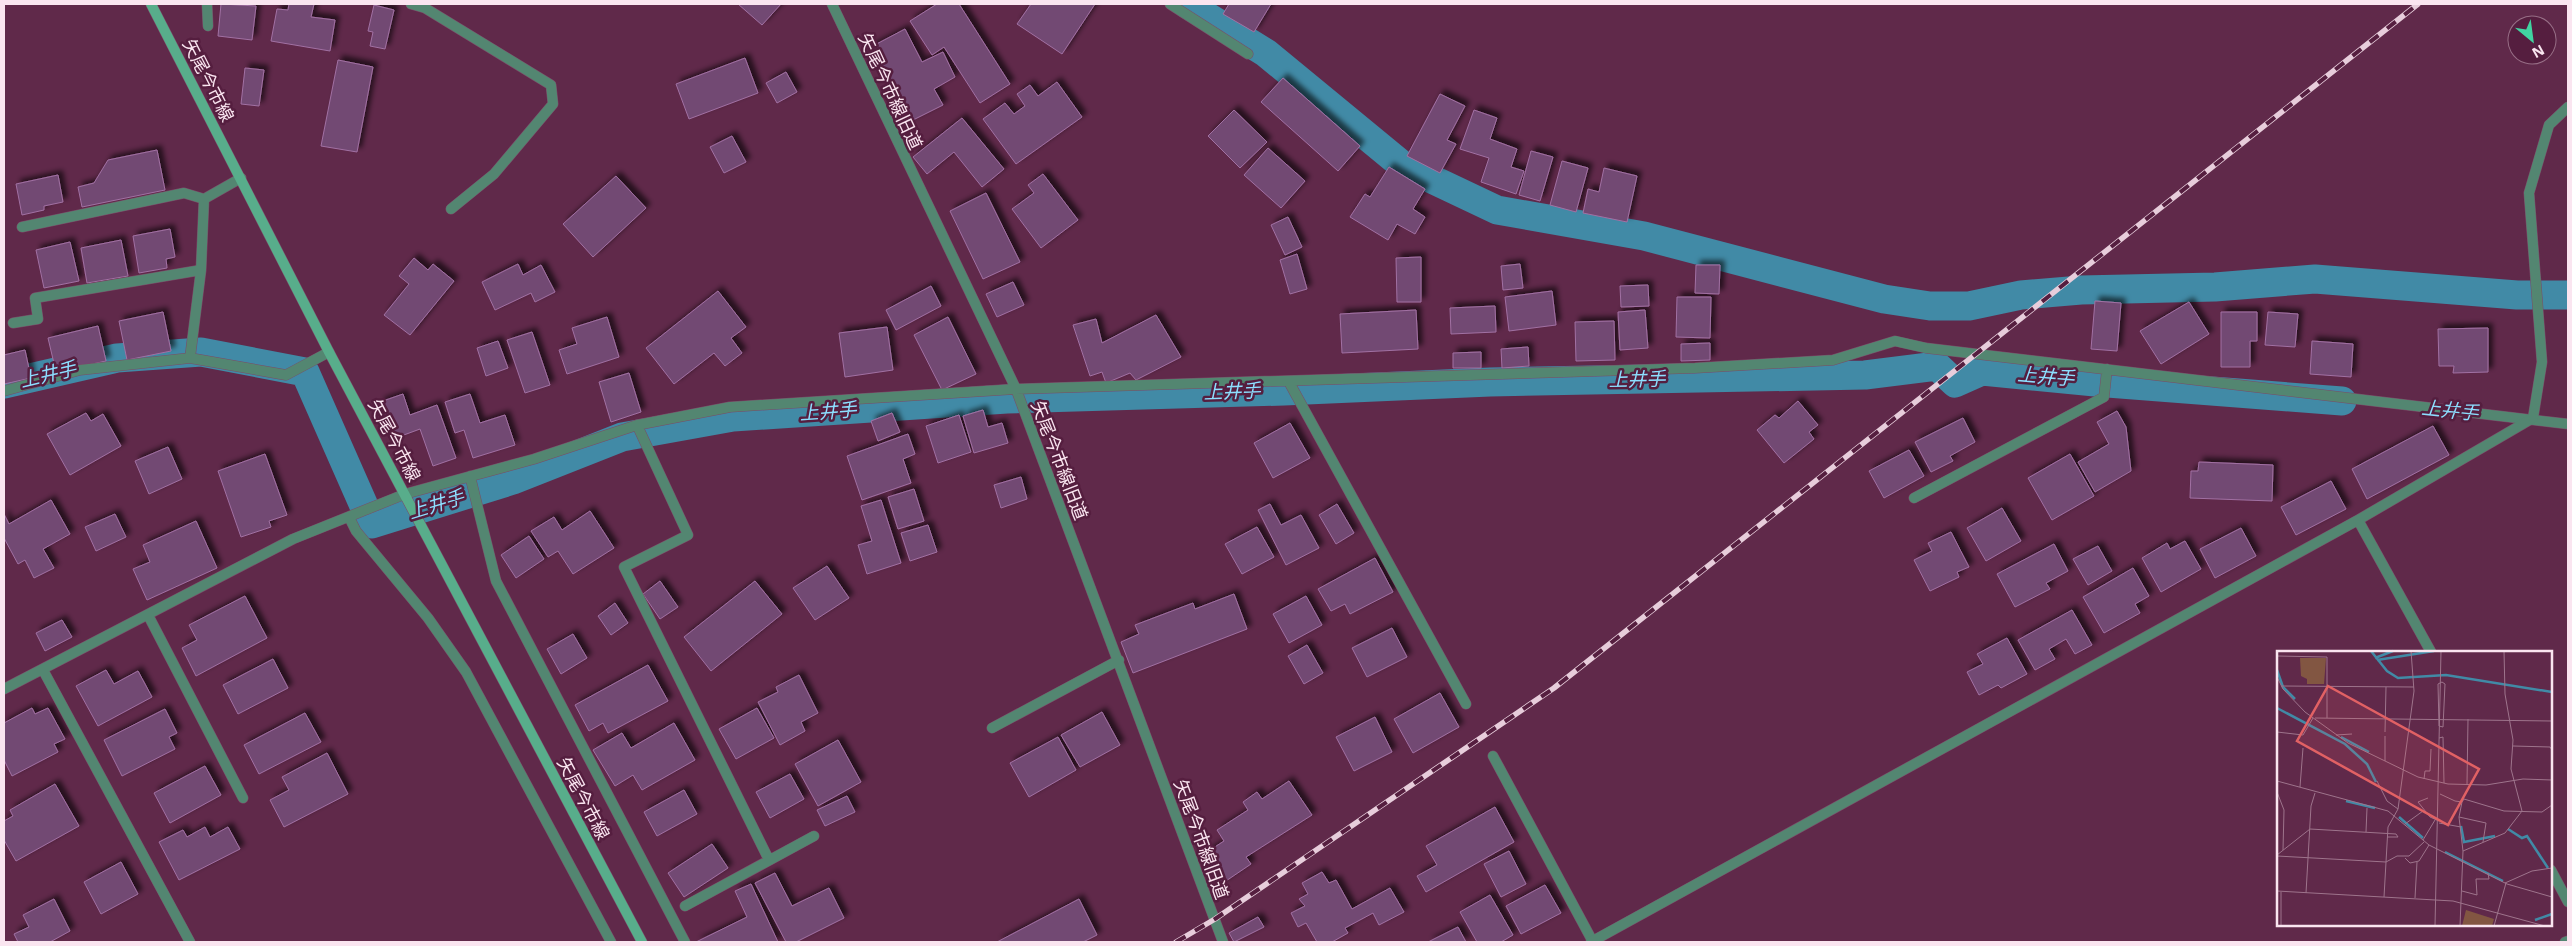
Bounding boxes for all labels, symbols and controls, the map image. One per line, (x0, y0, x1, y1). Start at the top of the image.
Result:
north arrow (2507, 15, 2557, 65)
street label: 矢尾今市線旧道 (853, 29, 929, 153)
street label: 矢尾今市線 (178, 34, 240, 126)
text: N (2529, 41, 2548, 63)
water label: 上井手 (17, 355, 80, 393)
water label: 上井手 (2016, 361, 2077, 392)
water label: 上井手 (1608, 365, 1667, 392)
water label: 上井手 (1203, 377, 1262, 405)
water label: 上井手 (2420, 394, 2481, 426)
street label: 矢尾今市線 (363, 395, 427, 485)
water label: 上井手 (799, 396, 858, 426)
street label: 矢尾今市線旧道 (1026, 397, 1094, 523)
water label: 上井手 (405, 483, 468, 525)
inset map (2277, 651, 2552, 926)
street label: 矢尾今市線 (552, 753, 616, 843)
street label: 矢尾今市線旧道 (1169, 776, 1235, 902)

